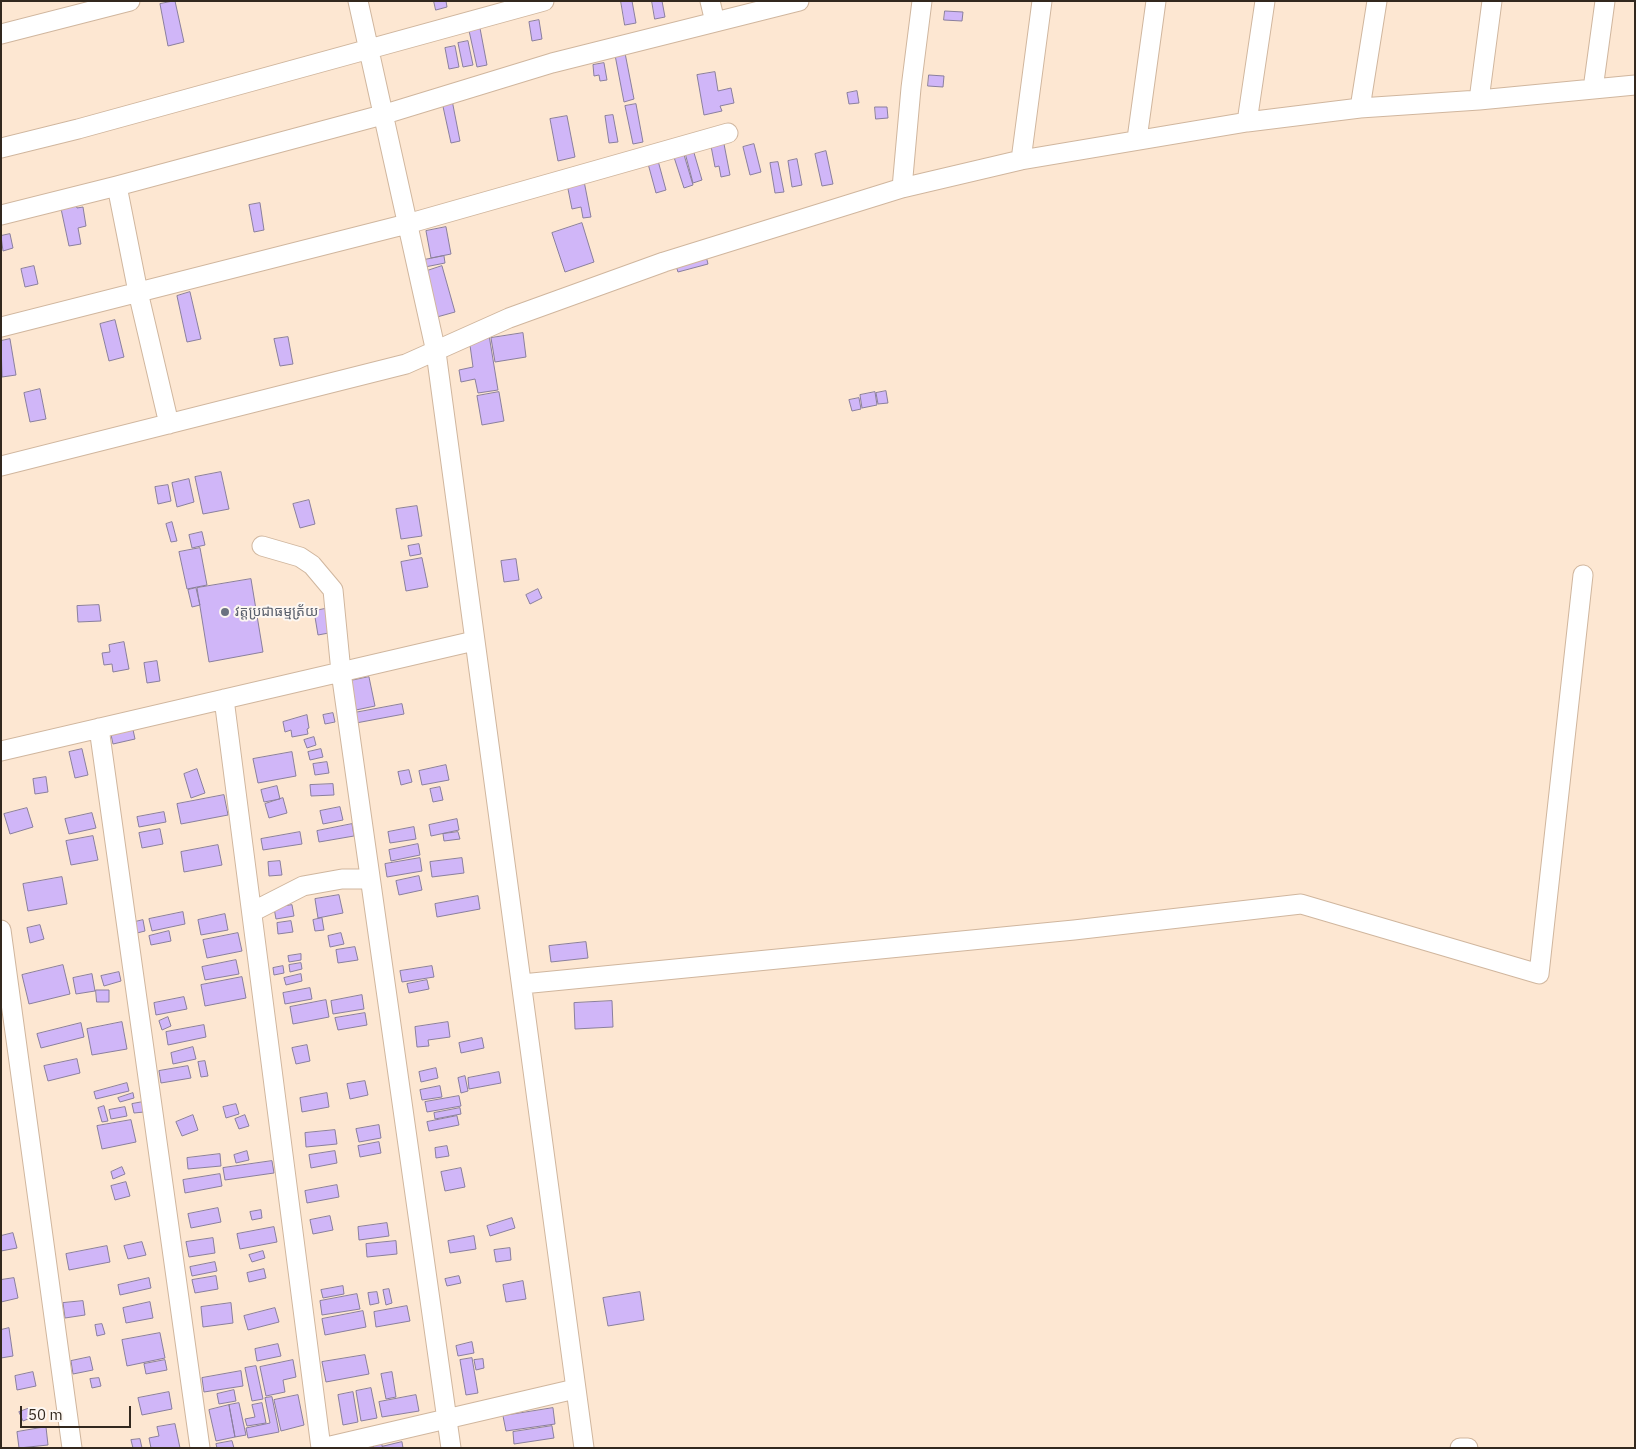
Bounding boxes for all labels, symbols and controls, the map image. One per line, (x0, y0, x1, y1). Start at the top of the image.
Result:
place label: វត្តប្រជាធម្មត្រ័យ (235, 604, 318, 620)
marker: វត្តប្រជាធម្មត្រ័យ (219, 606, 231, 618)
scale bar (22, 1396, 134, 1428)
text: 50 m (28, 1405, 63, 1424)

